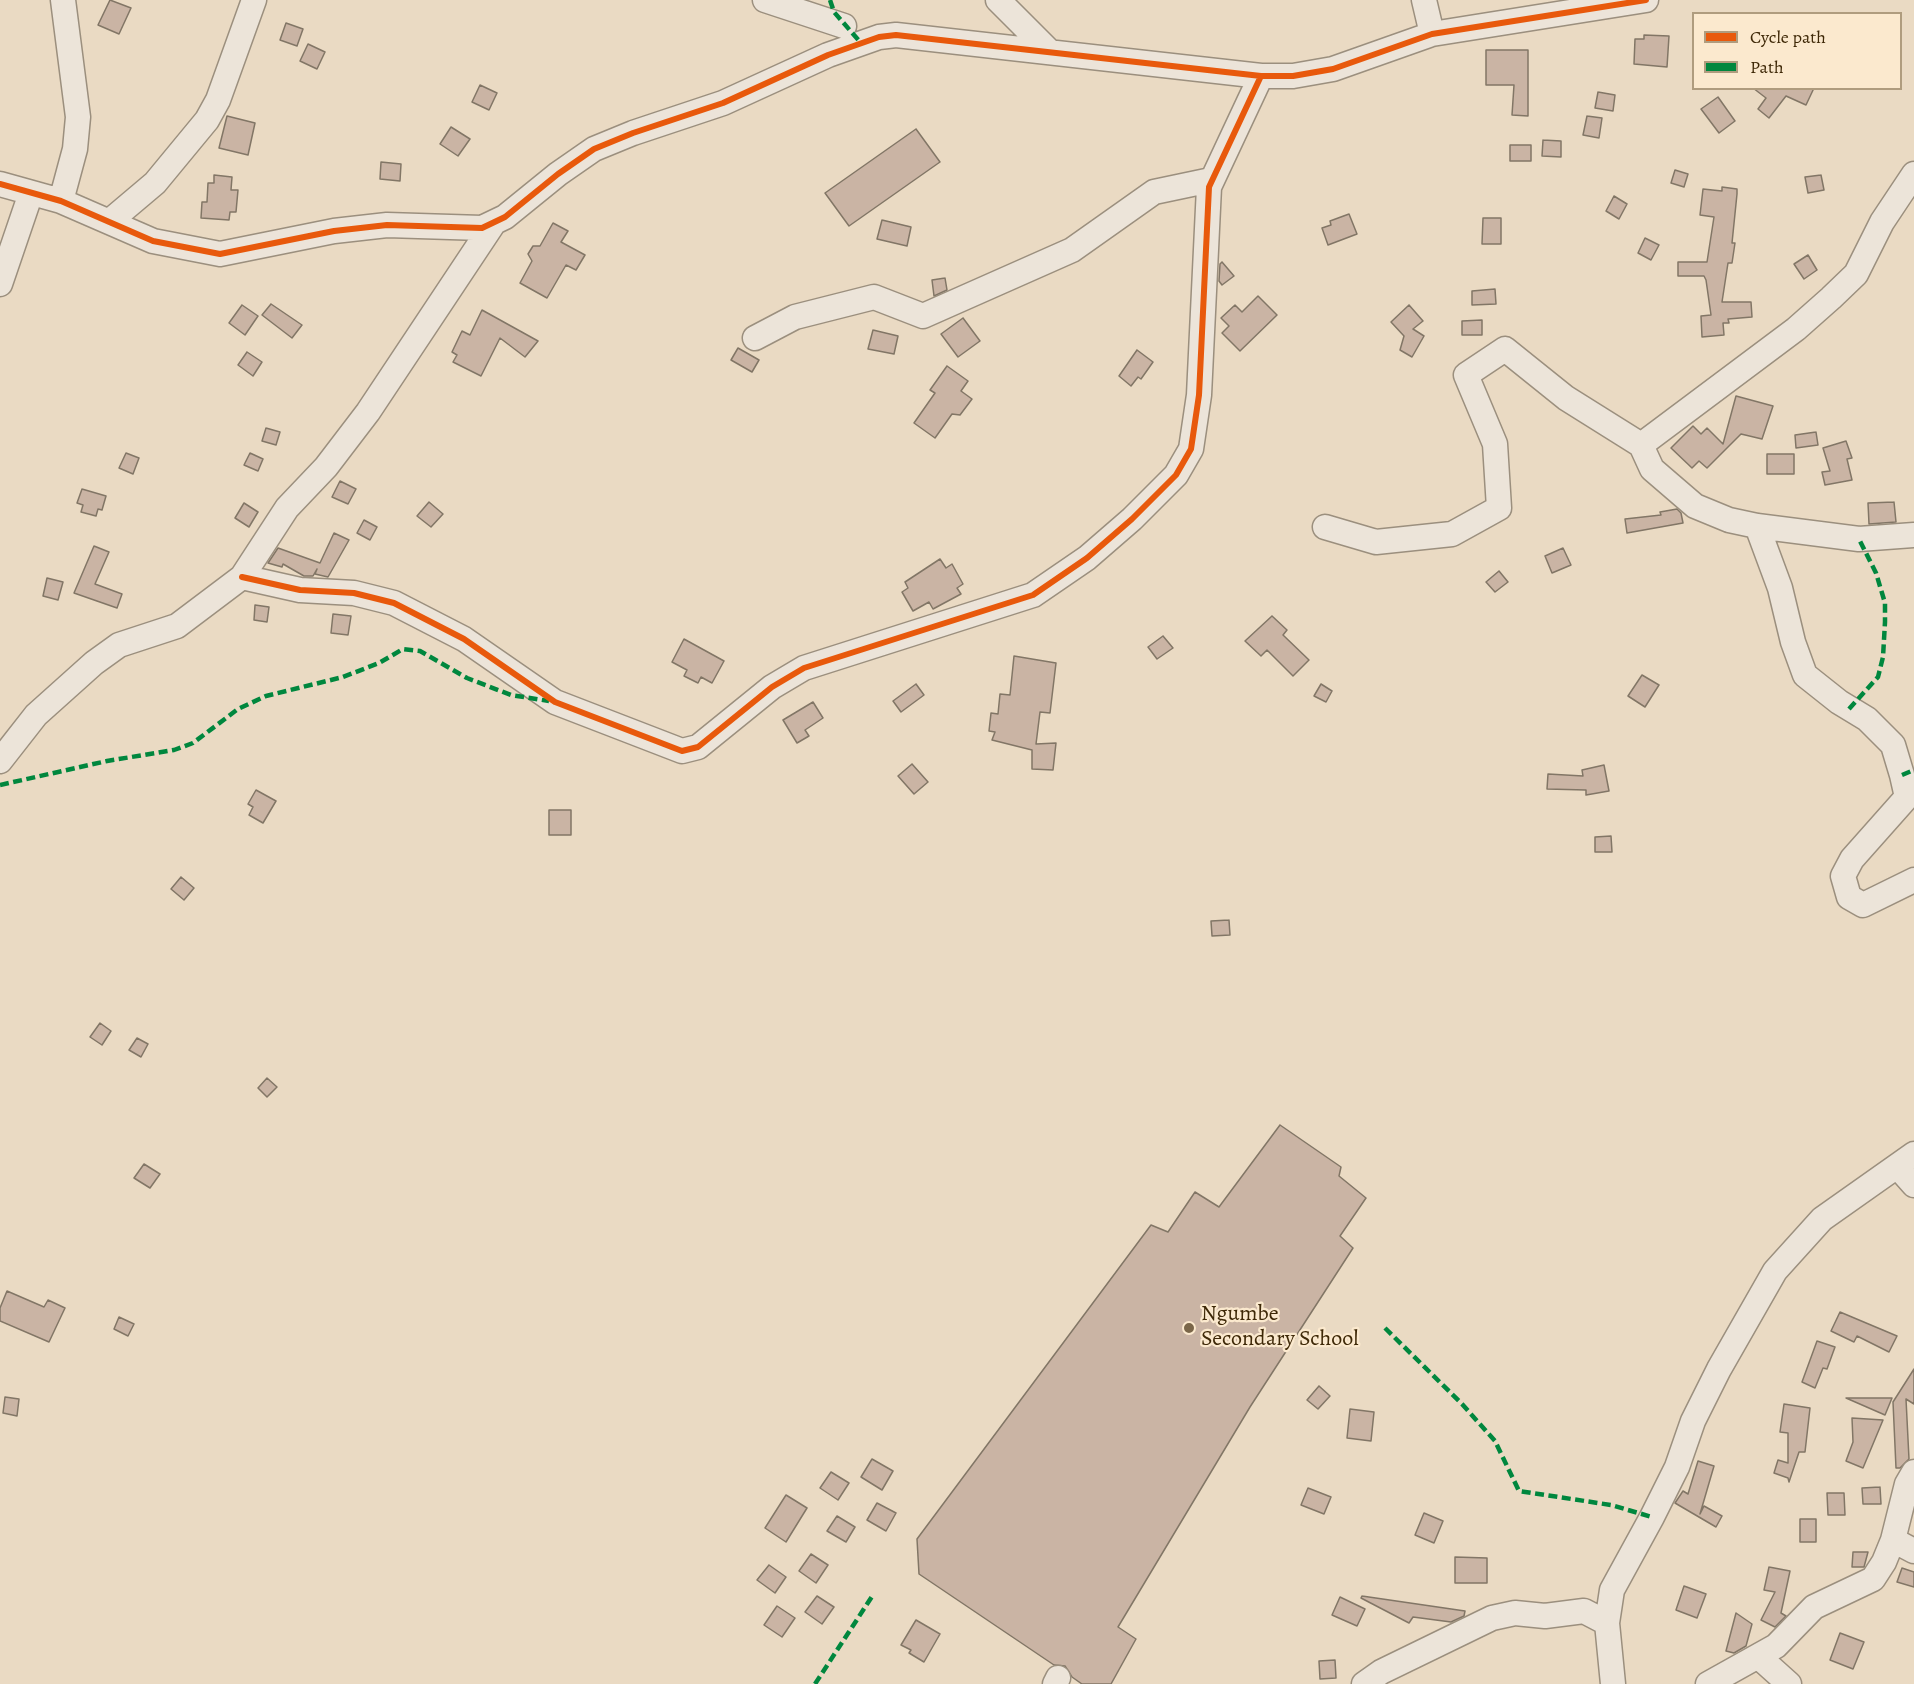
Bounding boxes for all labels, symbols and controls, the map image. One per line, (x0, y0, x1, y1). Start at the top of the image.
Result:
legend (1692, 12, 1902, 90)
text: Cycle path (1750, 25, 1826, 49)
text: Path (1750, 55, 1784, 79)
place label: Ngumbe Secondary School (1201, 1302, 1359, 1354)
marker: Ngumbe Secondary School (1182, 1321, 1196, 1335)

